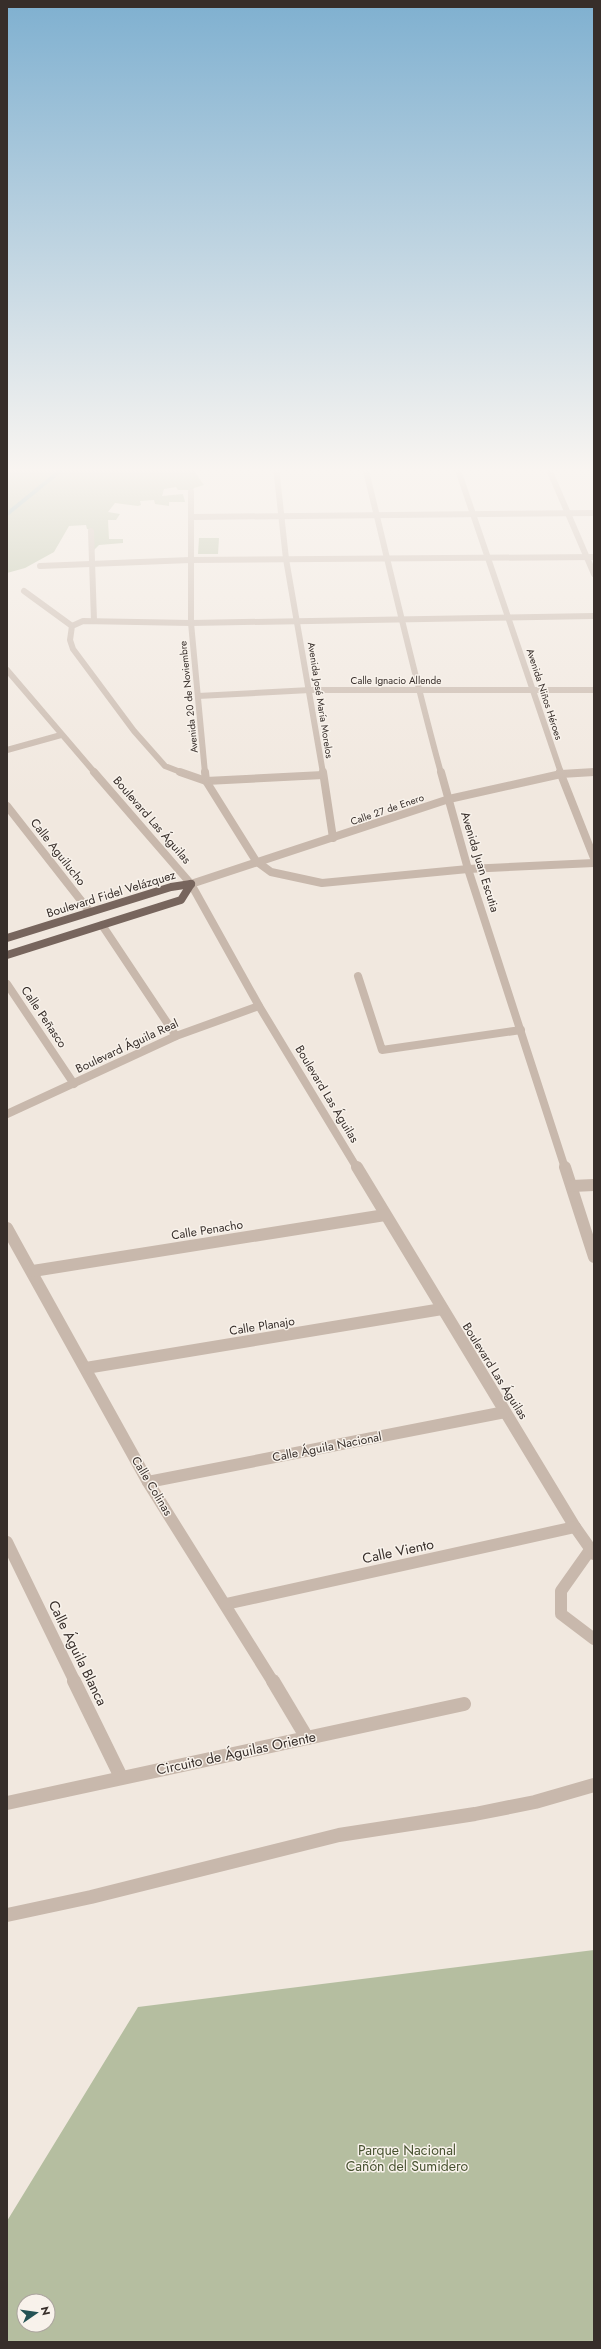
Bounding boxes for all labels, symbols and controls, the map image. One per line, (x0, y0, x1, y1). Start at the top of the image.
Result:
street label: Avenida 20 de Noviembre (175, 640, 202, 754)
street label: Avenida José María Morelos (304, 641, 337, 759)
street label: Avenida Niños Héroes (523, 647, 566, 742)
street label: Calle Ignacio Allende (351, 673, 441, 688)
street label: Boulevard Las Águilas (109, 772, 195, 868)
street label: Calle 27 de Enero (348, 790, 426, 829)
street label: Avenida Juan Escutia (456, 809, 504, 915)
street label: Calle Aguilucho (26, 814, 90, 890)
street label: Boulevard Fidel Velázquez (44, 866, 178, 922)
street label: Calle Peñasco (17, 983, 72, 1052)
street label: Boulevard Águila Real (73, 1014, 181, 1078)
street label: Boulevard Las Águilas (291, 1042, 363, 1146)
street label: Calle Penacho (170, 1215, 245, 1245)
street label: Calle Planajo (228, 1312, 296, 1340)
street label: Boulevard Las Águilas (458, 1319, 532, 1423)
street label: Calle Águila Nacional (271, 1428, 383, 1466)
street label: Calle Colinas (127, 1453, 177, 1519)
street label: Calle Viento (360, 1534, 436, 1568)
street label: Calle Águila Blanca (44, 1597, 112, 1709)
street label: Circuito de Águilas Oriente (154, 1726, 318, 1780)
park label: Parque Nacional Cañón del Sumidero (346, 2140, 469, 2176)
north arrow (16, 2293, 56, 2333)
text: N (37, 2305, 55, 2317)

